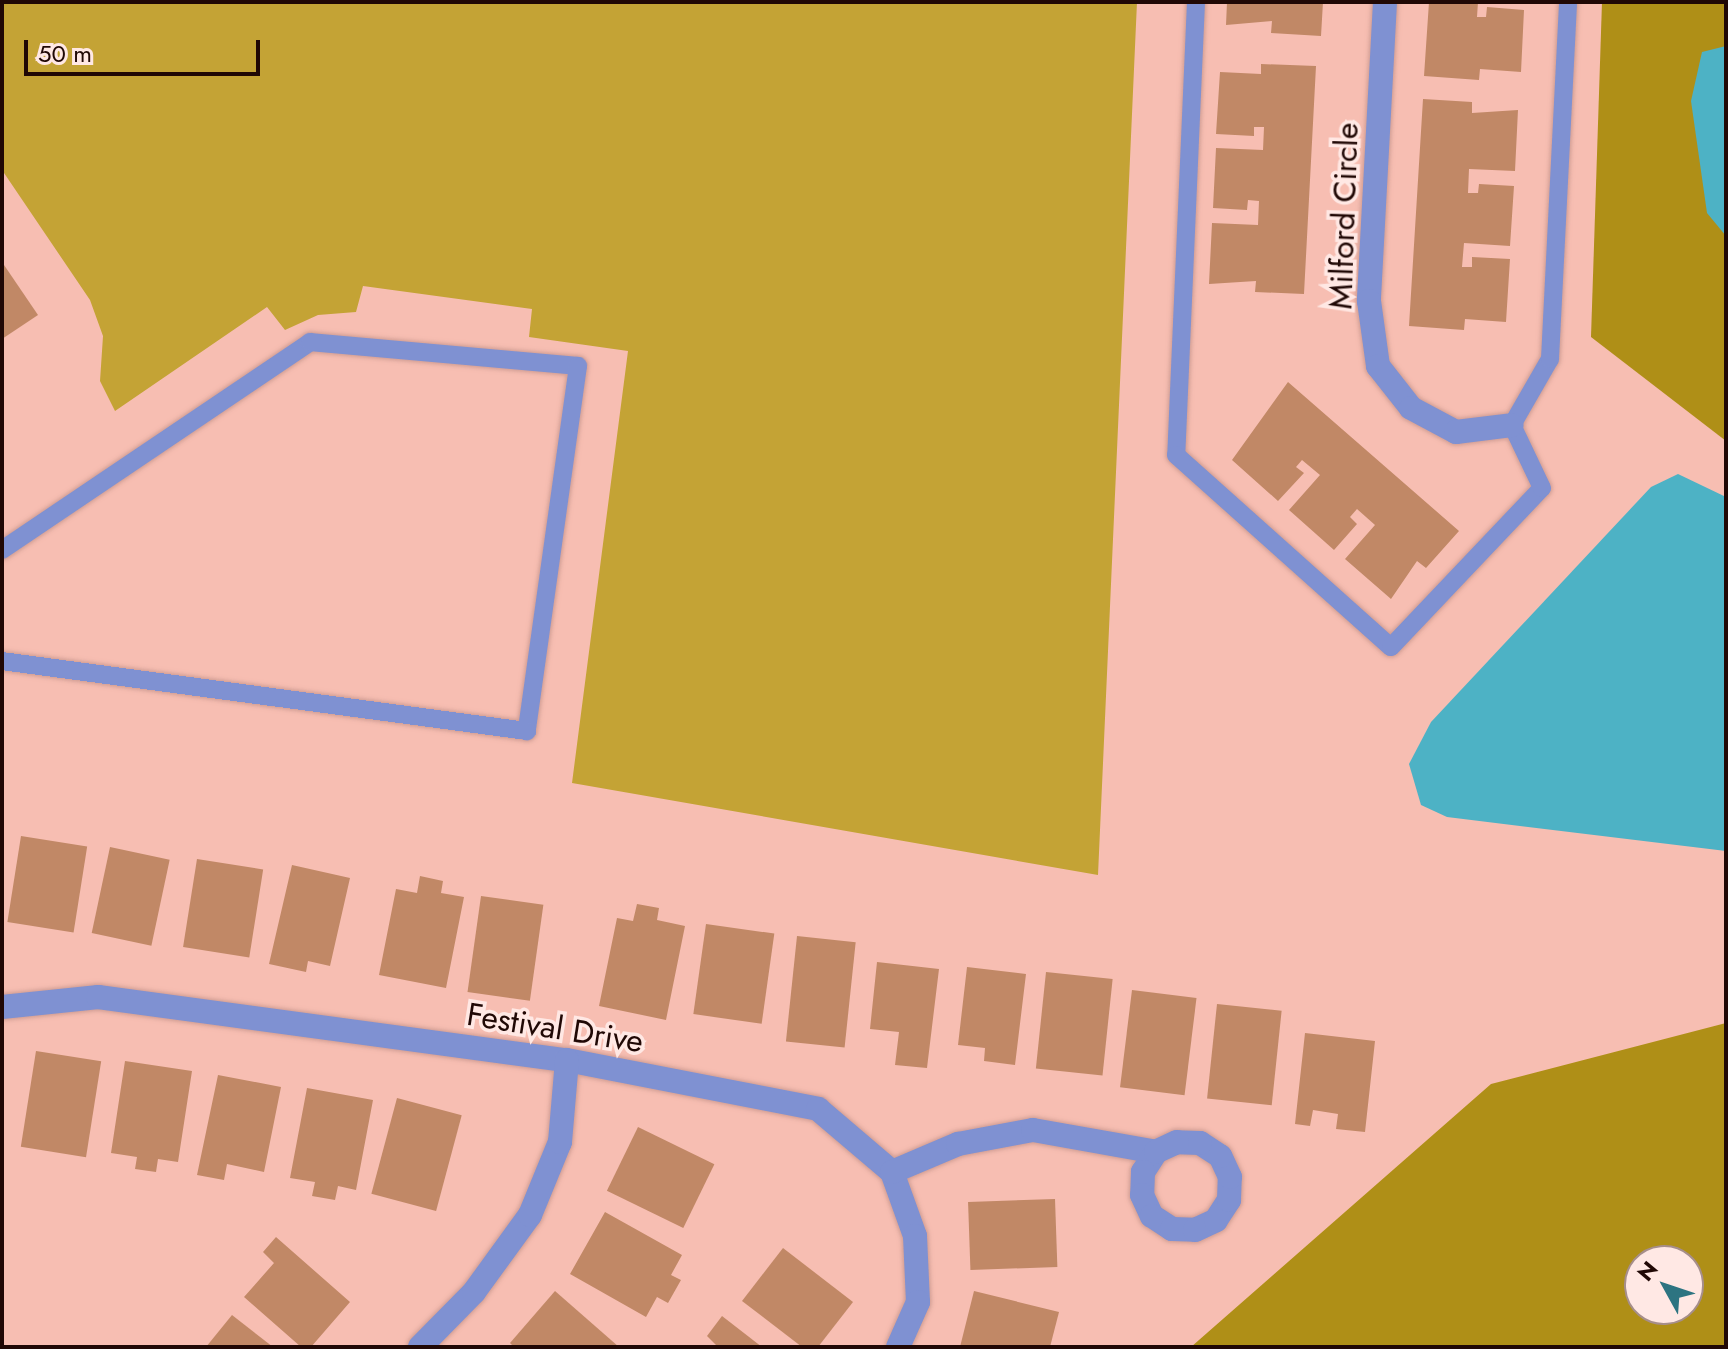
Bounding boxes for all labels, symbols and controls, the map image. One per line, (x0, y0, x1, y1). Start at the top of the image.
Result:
scale bar (28, 24, 264, 74)
text: 50 m (38, 36, 92, 71)
street label: Milford Circle (1322, 122, 1366, 310)
street label: Festival Drive (464, 995, 646, 1061)
north arrow (1624, 1245, 1704, 1325)
text: N (1629, 1254, 1665, 1288)

